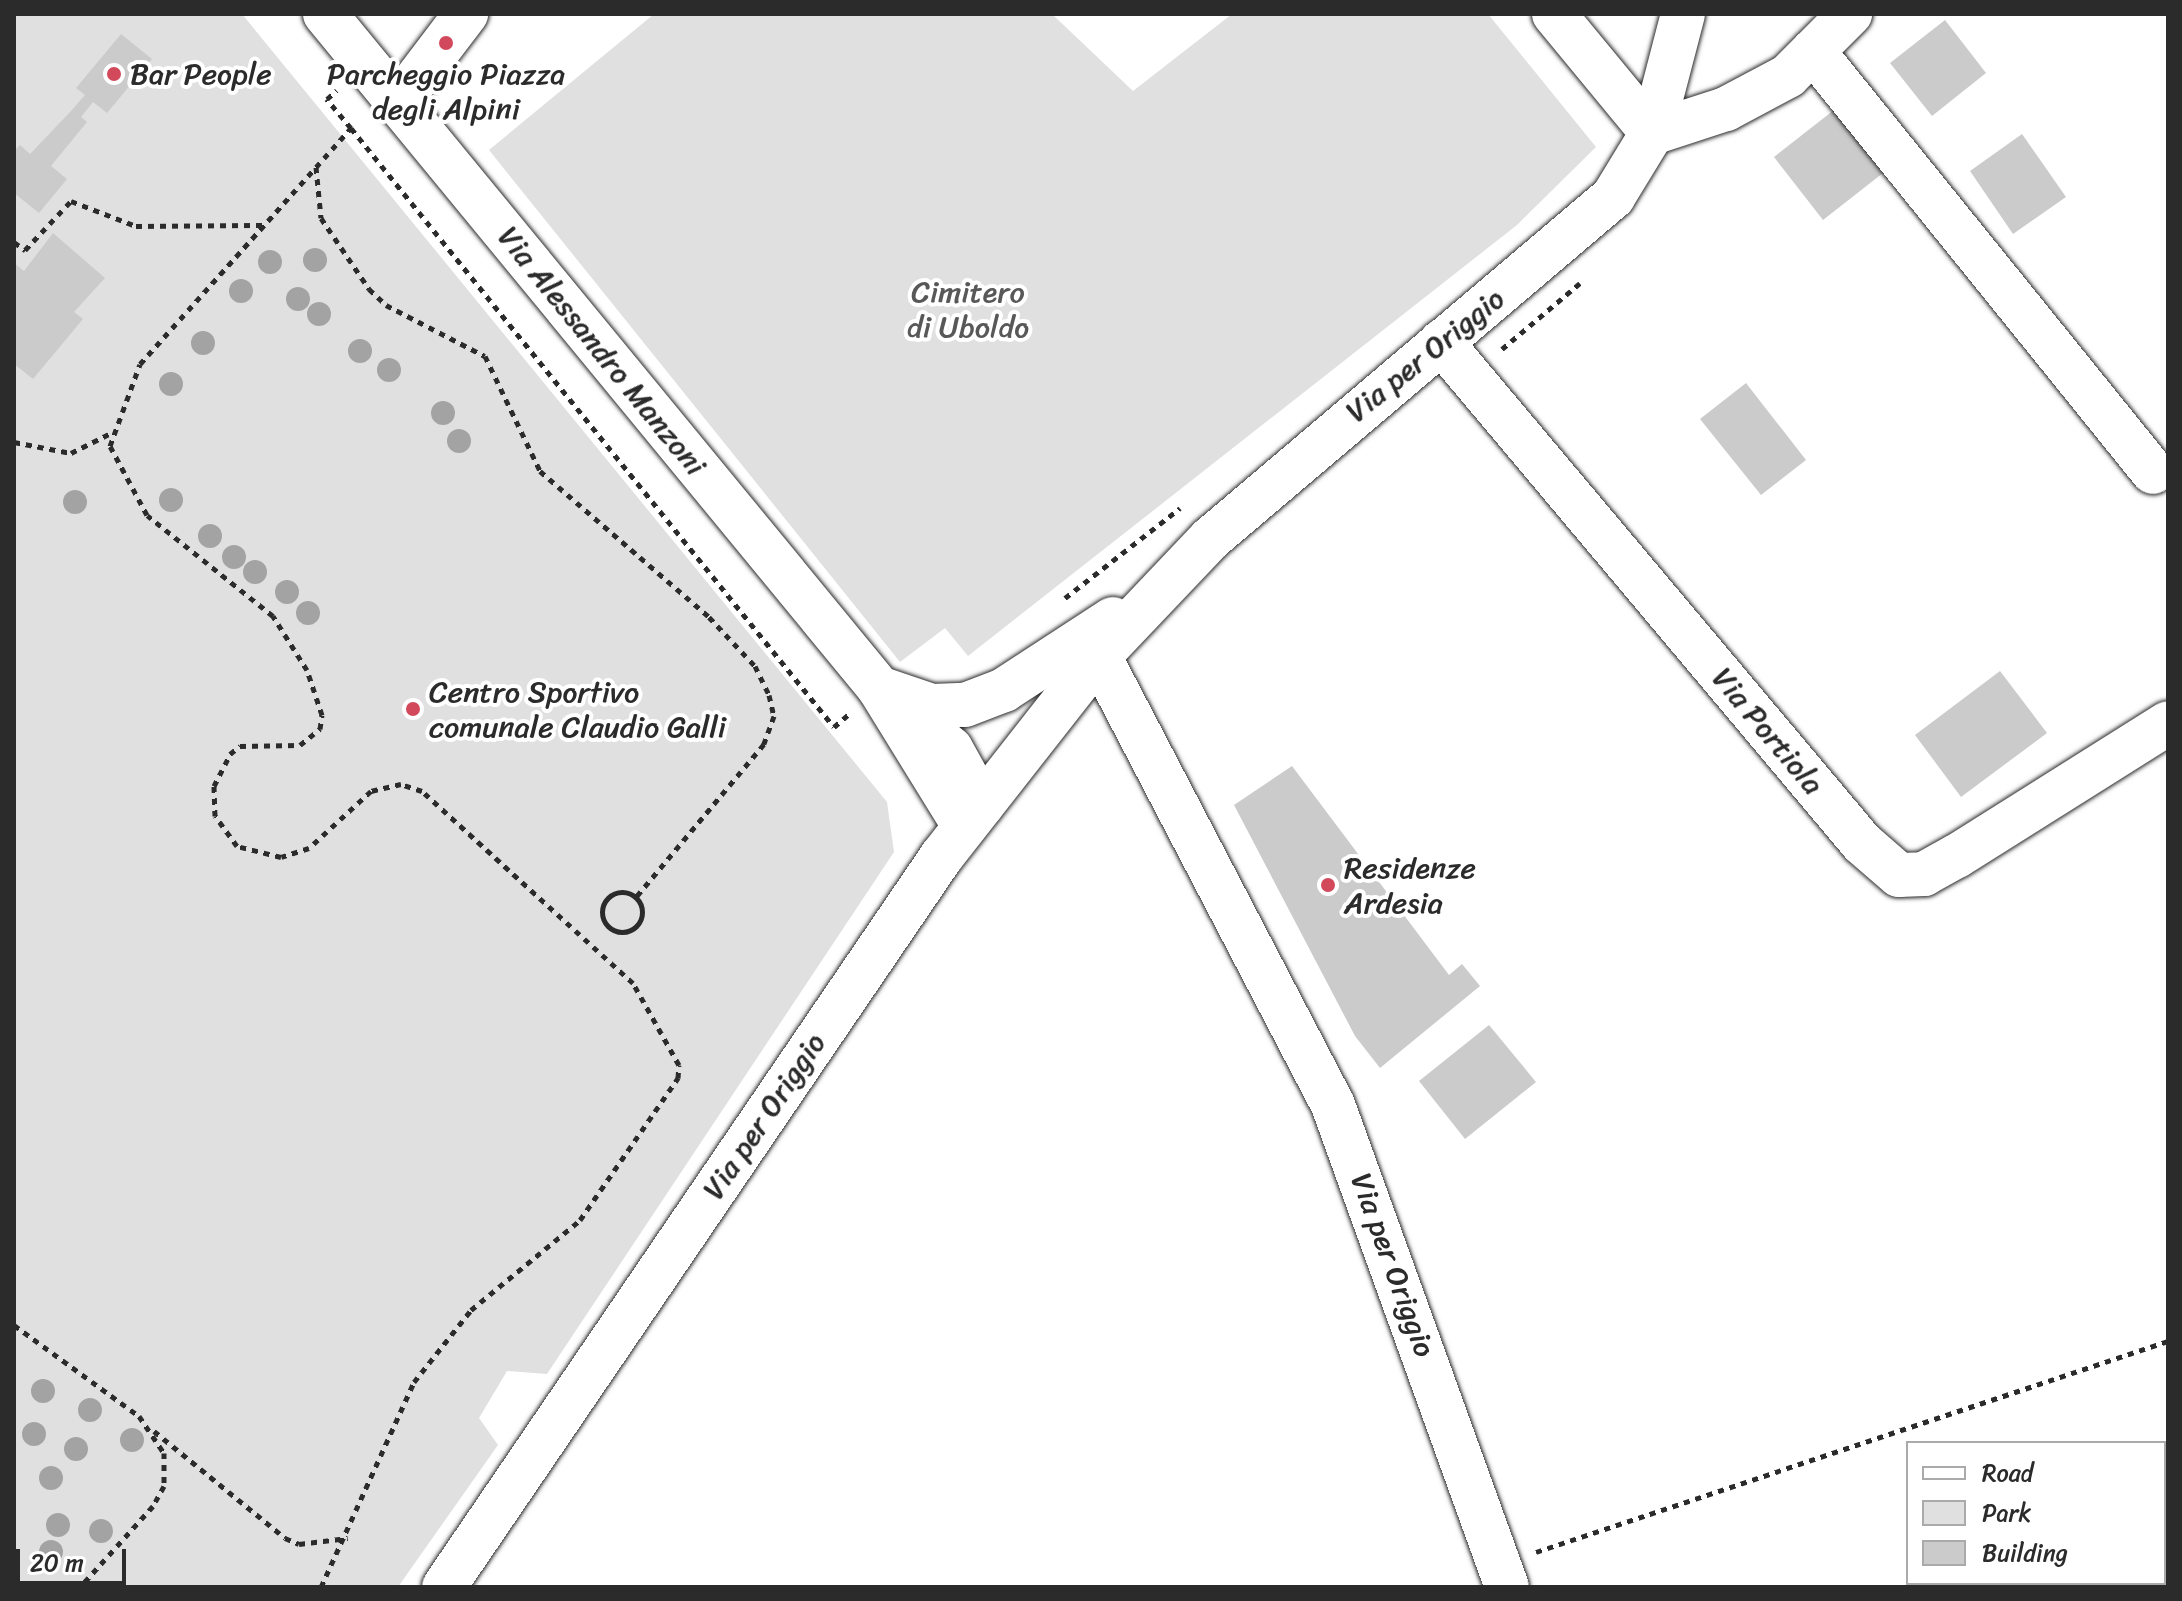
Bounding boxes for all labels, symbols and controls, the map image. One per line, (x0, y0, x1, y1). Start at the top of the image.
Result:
marker: Parcheggio Piazza degli Alpini (437, 34, 455, 52)
place label: Bar People (130, 56, 272, 92)
place label: Parcheggio Piazza degli Alpini (327, 56, 565, 126)
marker: Bar People (105, 65, 123, 83)
street label: Via Alessandro Manzoni (490, 219, 714, 483)
park label: Cimitero di Uboldo (906, 274, 1030, 344)
street label: Via per Origgio (1338, 280, 1512, 430)
street label: Via Portiola (1705, 660, 1831, 802)
place label: Centro Sportivo comunale Claudio Galli (429, 674, 726, 744)
marker: Centro Sportivo comunale Claudio Galli (404, 700, 422, 718)
place label: Residenze Ardesia (1344, 850, 1476, 920)
marker: Residenze Ardesia (1319, 876, 1337, 894)
street label: Via per Origgio (695, 1026, 833, 1206)
street label: Via per Origgio (1343, 1168, 1443, 1362)
legend (1906, 1441, 2166, 1585)
text: Road (1982, 1452, 2033, 1494)
text: Park (1982, 1492, 2031, 1534)
text: Building (1982, 1532, 2068, 1574)
scale bar (20, 1533, 130, 1583)
text: 20 m (30, 1542, 84, 1584)

